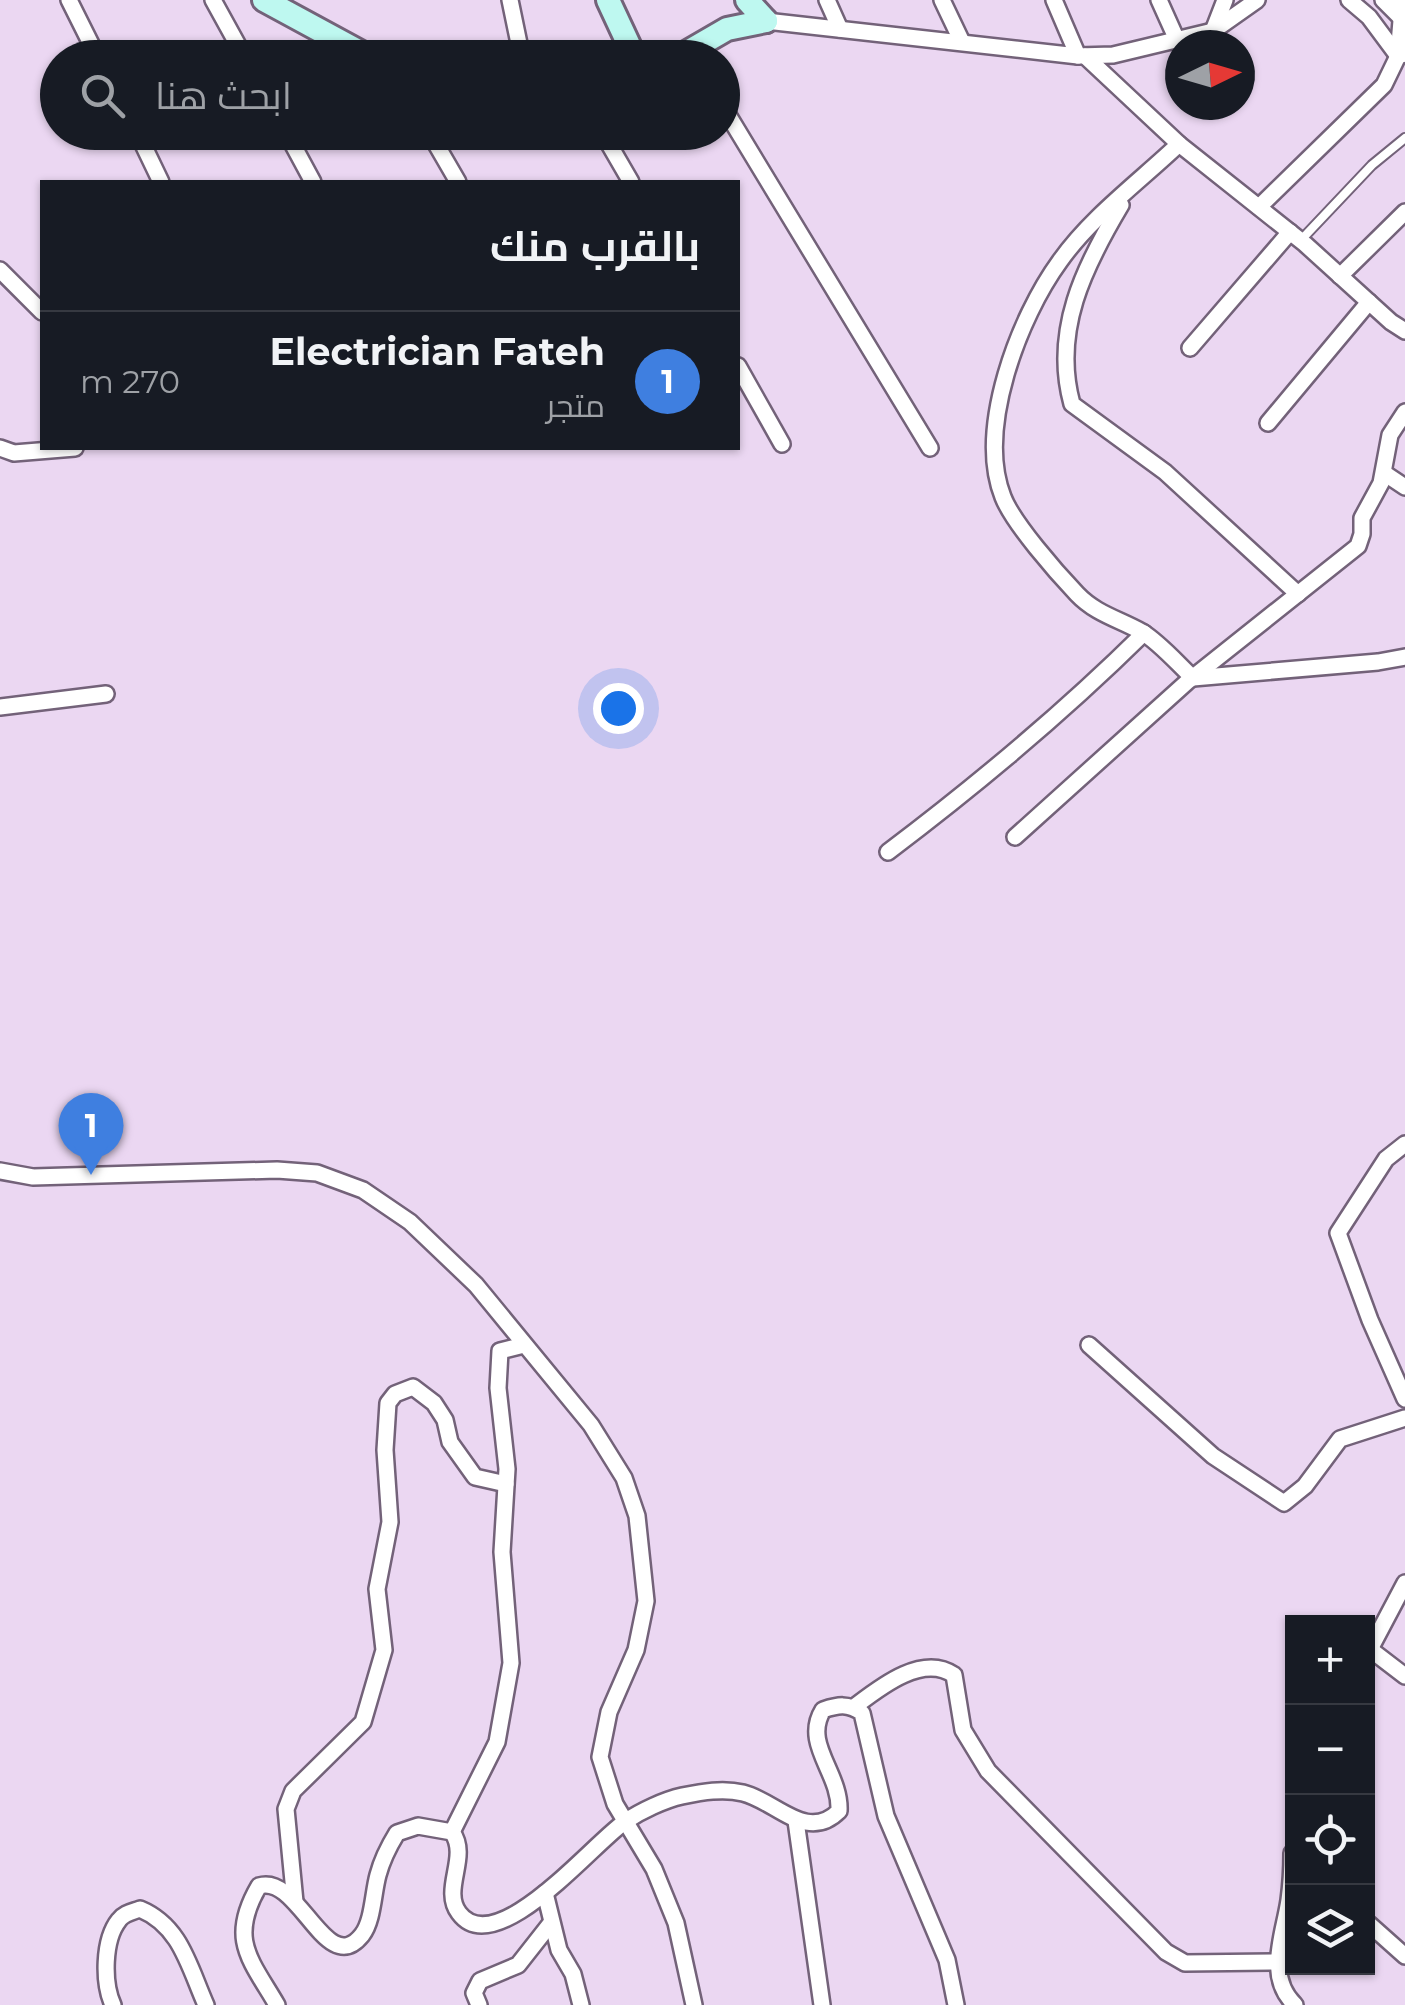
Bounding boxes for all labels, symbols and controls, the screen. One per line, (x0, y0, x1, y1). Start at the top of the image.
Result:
north arrow (1165, 30, 1255, 120)
search box (40, 40, 740, 150)
icon: search (75, 68, 130, 123)
text: ابحث هنا (155, 72, 292, 119)
text: بالقرب منك (490, 220, 700, 272)
text: Electrician Fateh (270, 328, 605, 375)
text: 270 m (80, 362, 180, 401)
text: 1 (661, 362, 674, 401)
text: متجر (546, 386, 605, 425)
your location (593, 683, 644, 734)
pin: 1 (58, 1092, 124, 1175)
map controls (1285, 1615, 1375, 1975)
button: + (1285, 1615, 1375, 1705)
button: − (1285, 1705, 1375, 1795)
button: locate (1285, 1795, 1375, 1885)
button: layers (1285, 1885, 1375, 1975)

